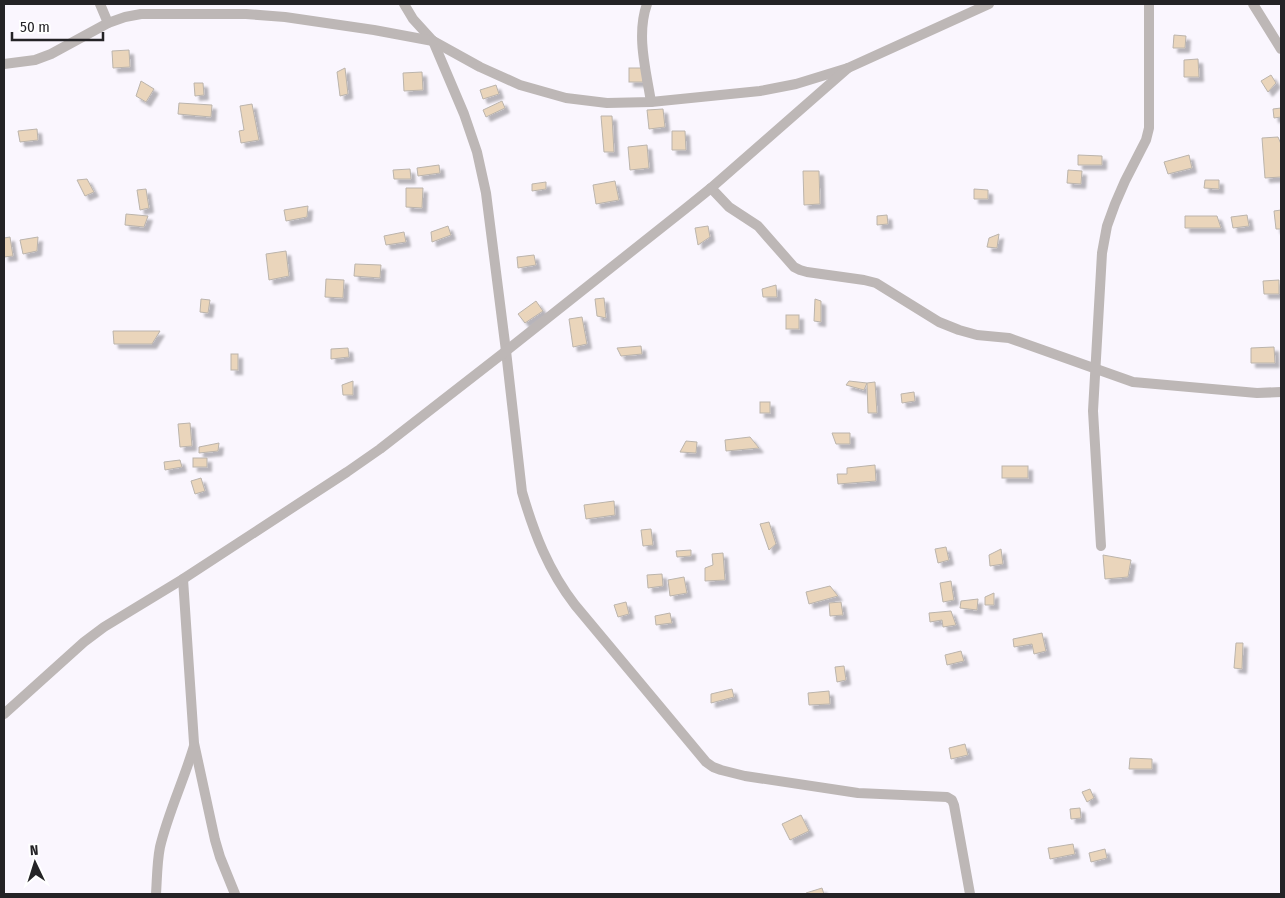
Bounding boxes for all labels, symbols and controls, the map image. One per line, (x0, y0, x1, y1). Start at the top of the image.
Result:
scale bar (12, 10, 104, 42)
text: 50 m (20, 18, 50, 36)
north arrow (10, 838, 60, 888)
text: N (29, 842, 39, 859)

